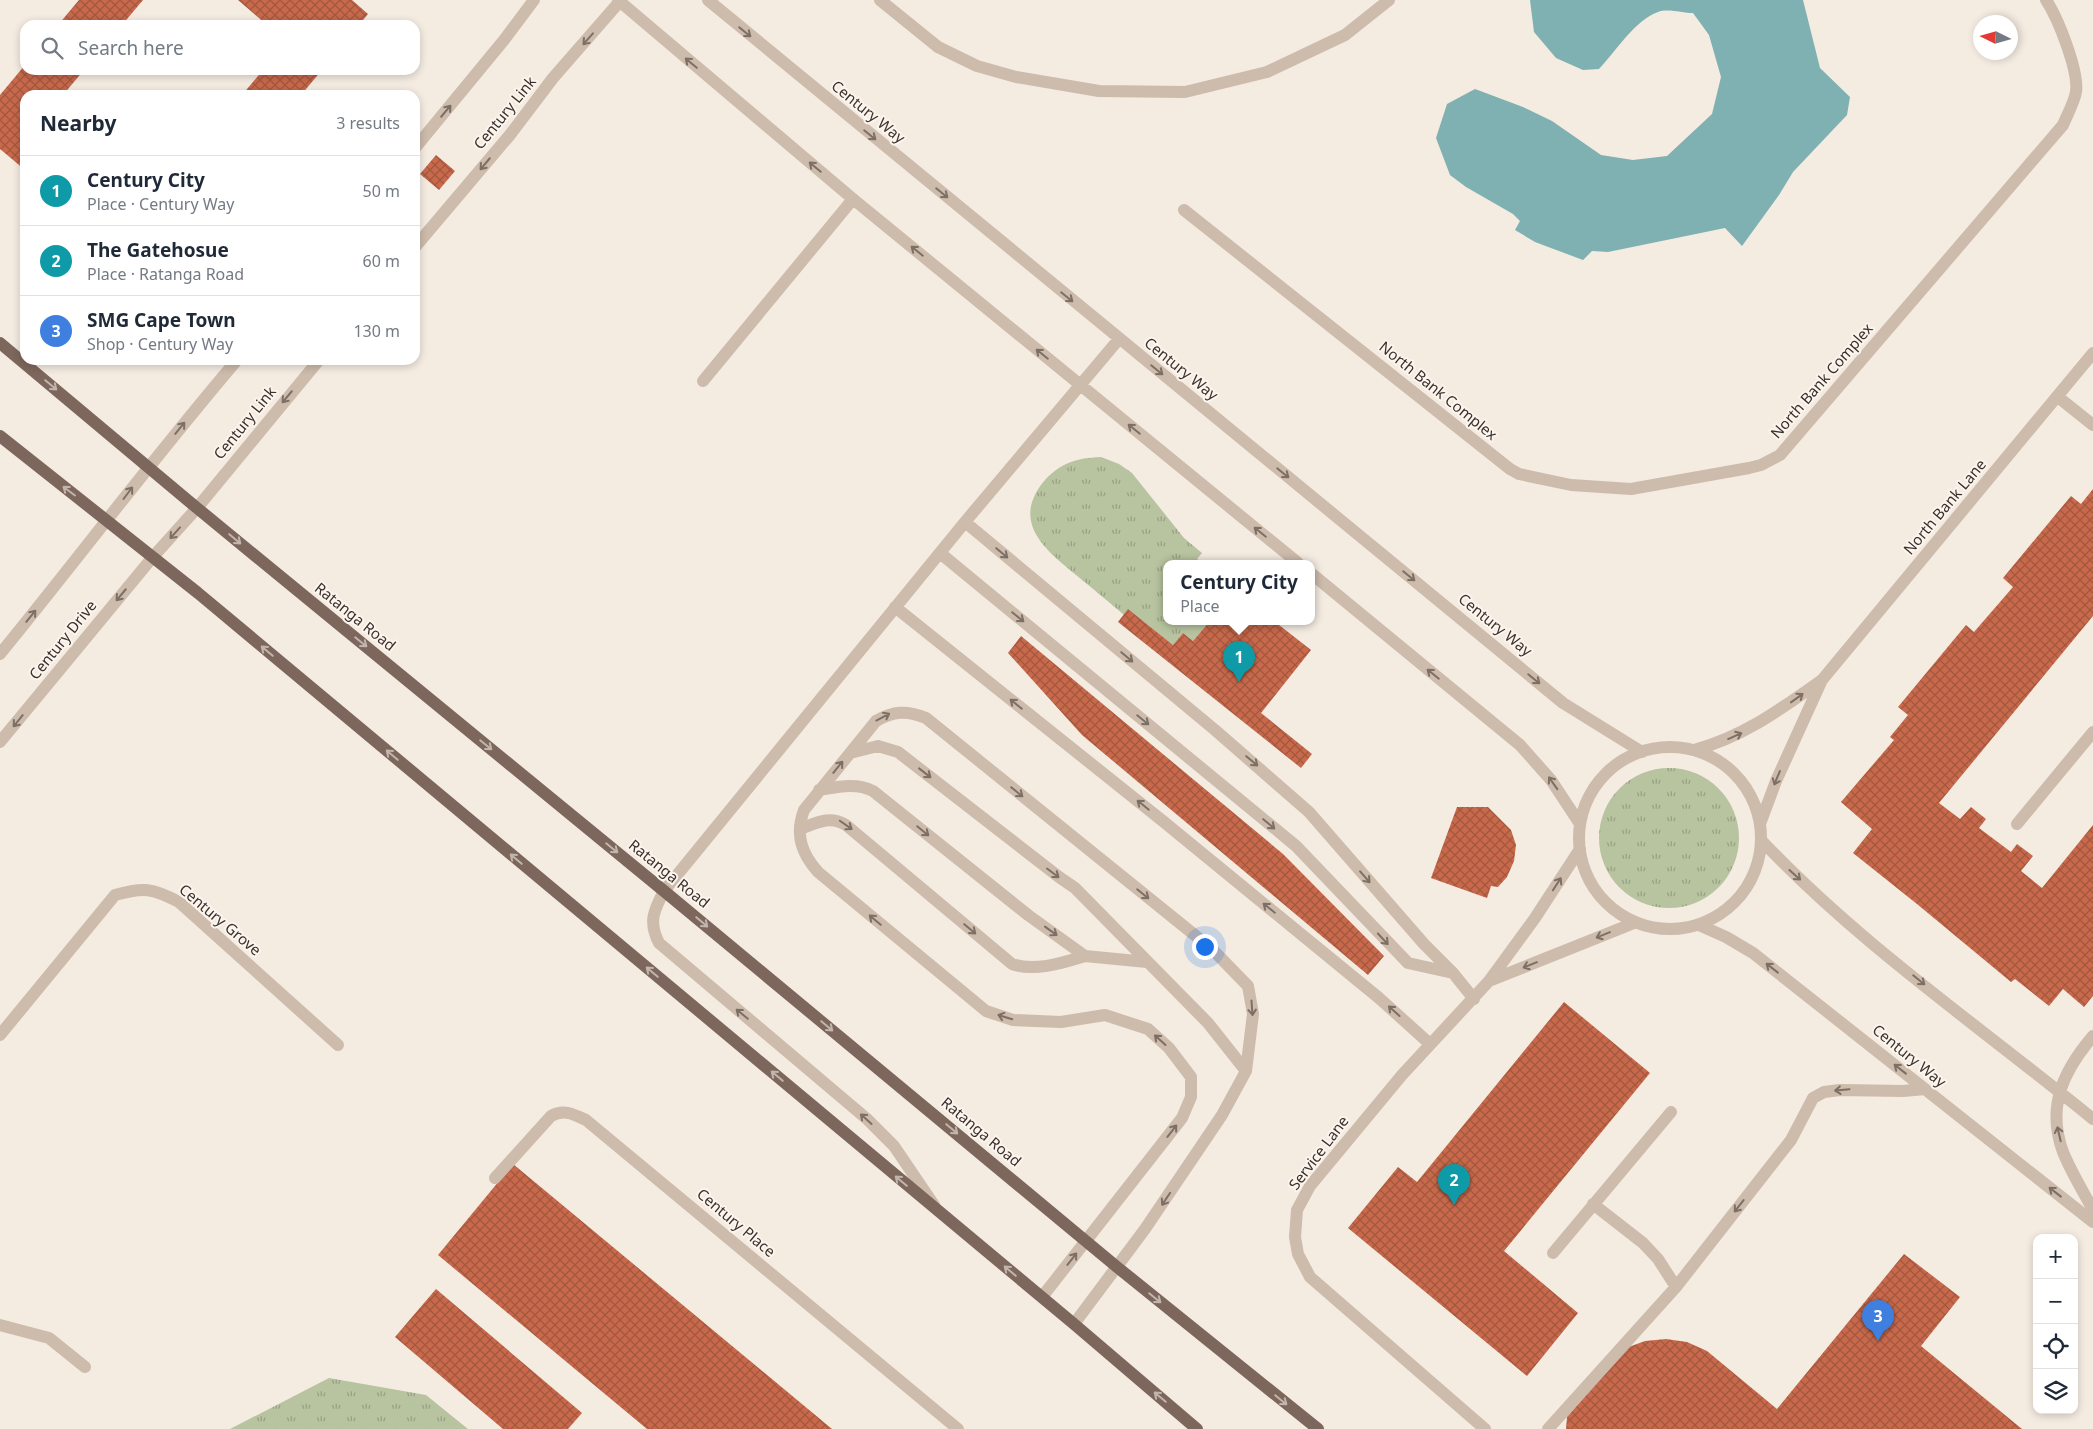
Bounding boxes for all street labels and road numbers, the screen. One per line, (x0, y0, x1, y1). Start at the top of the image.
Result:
street label: Century Link (469, 72, 540, 153)
street label: Century Way (828, 75, 910, 147)
street label: North Bank Complex (1766, 319, 1877, 442)
street label: Century Way (1141, 332, 1223, 404)
street label: North Bank Complex (1375, 336, 1502, 444)
street label: Century Link (209, 382, 280, 463)
street label: North Bank Lane (1898, 454, 1990, 558)
street label: Ratanga Road (311, 577, 400, 655)
street label: Century Way (1455, 588, 1537, 660)
street label: Century Drive (24, 595, 100, 683)
street label: Ratanga Road (625, 834, 714, 912)
street label: Century Grove (175, 879, 266, 959)
street label: Century Way (1869, 1019, 1951, 1091)
street label: Ratanga Road (938, 1092, 1026, 1171)
street label: Service Lane (1284, 1111, 1353, 1194)
street label: Century Place (693, 1184, 780, 1261)

